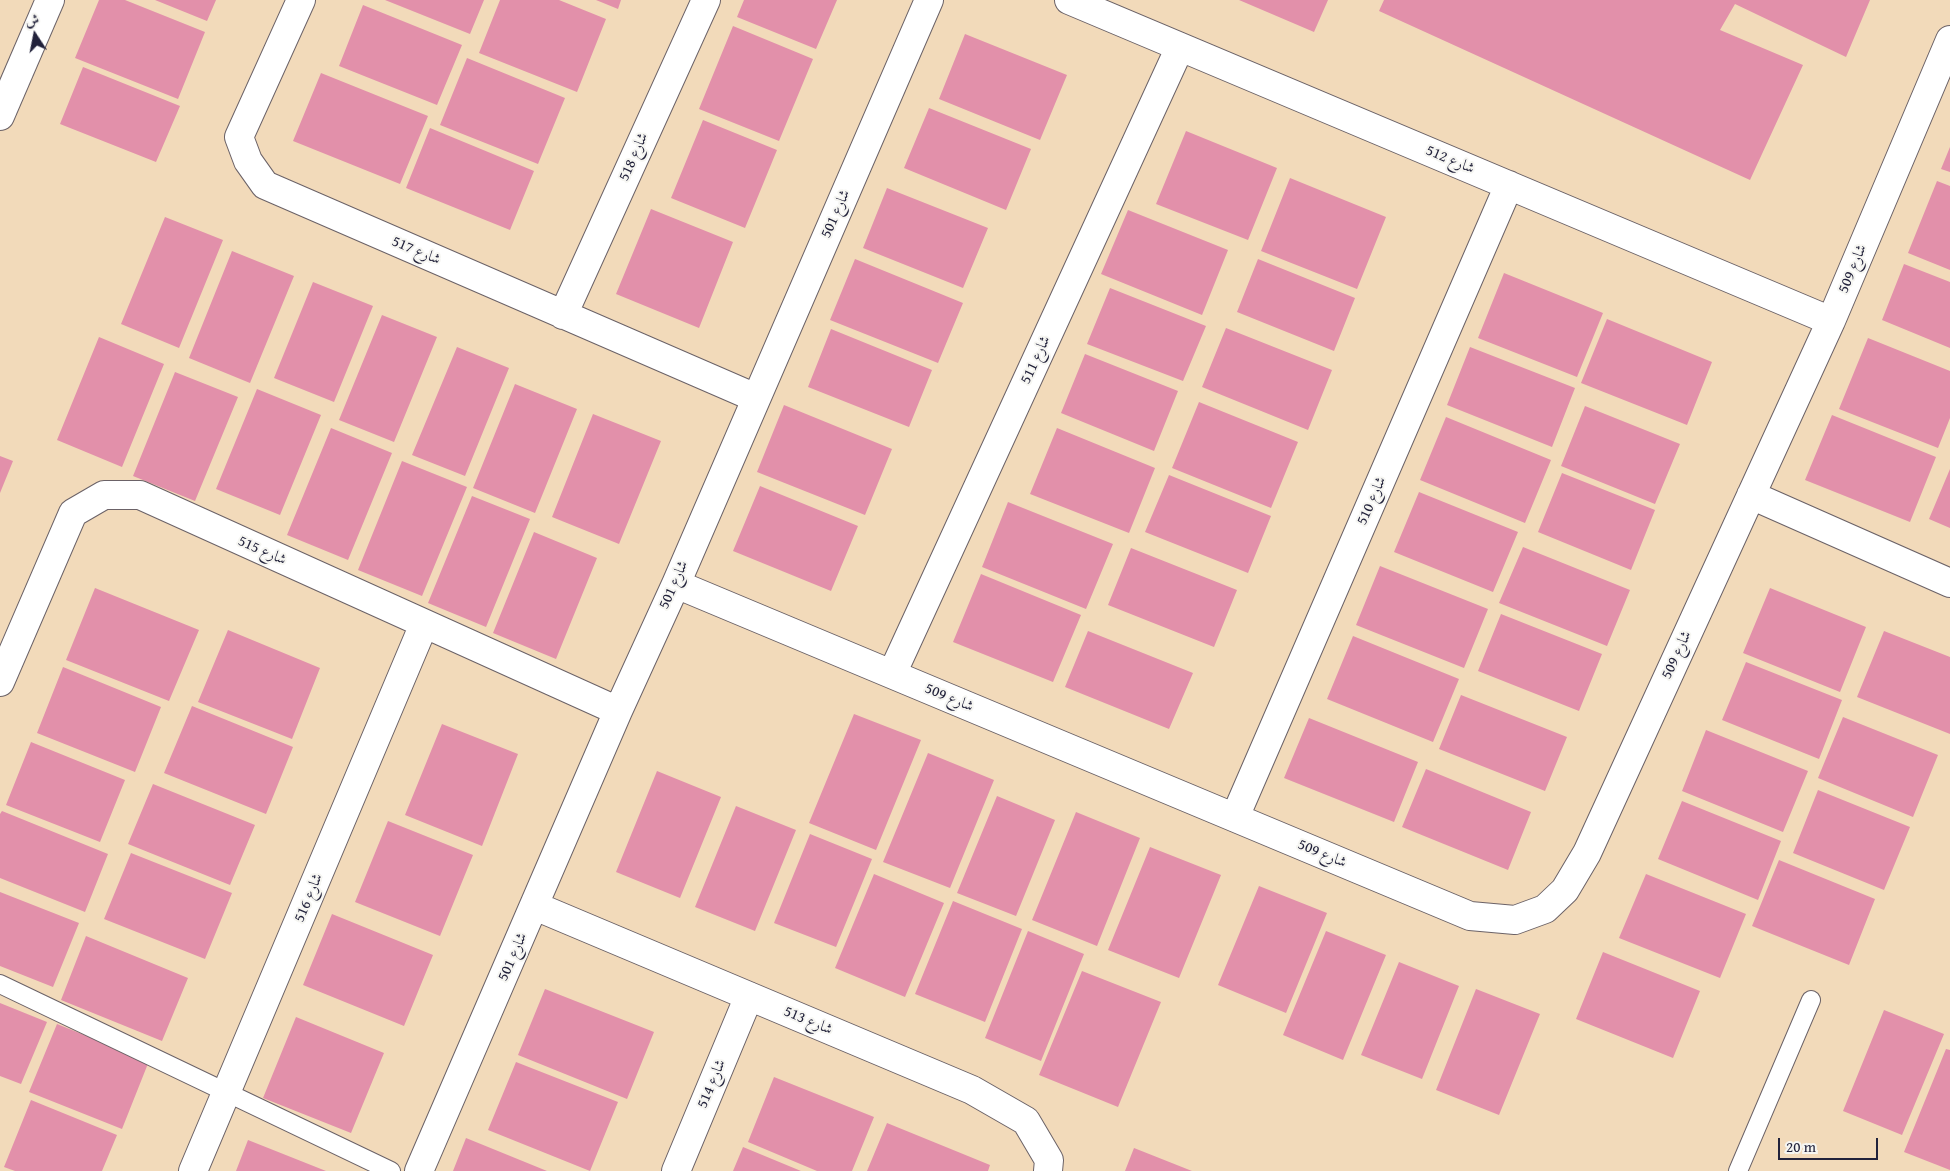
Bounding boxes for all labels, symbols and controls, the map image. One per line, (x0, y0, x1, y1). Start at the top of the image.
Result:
text: ش (23, 9, 41, 31)
north arrow (10, 10, 60, 60)
street label: شارع 518 (615, 130, 653, 184)
street label: شارع 512 (1423, 142, 1477, 178)
street label: شارع 501 (817, 187, 855, 241)
street label: شارع 517 (389, 233, 443, 269)
street label: شارع 509 (1835, 242, 1871, 296)
street label: شارع 511 (1017, 333, 1055, 387)
street label: شارع 510 (1353, 474, 1391, 528)
street label: شارع 515 (235, 532, 289, 570)
street label: شارع 501 (655, 558, 693, 612)
street label: شارع 509 (1658, 628, 1696, 682)
street label: شارع 509 (922, 680, 976, 716)
street label: شارع 509 (1295, 836, 1349, 872)
street label: شارع 516 (291, 871, 327, 925)
street label: شارع 501 (494, 930, 532, 984)
street label: شارع 513 (781, 1003, 835, 1039)
street label: شارع 514 (694, 1057, 730, 1111)
scale bar (1780, 1128, 1880, 1160)
text: 20 m (1786, 1136, 1816, 1157)

